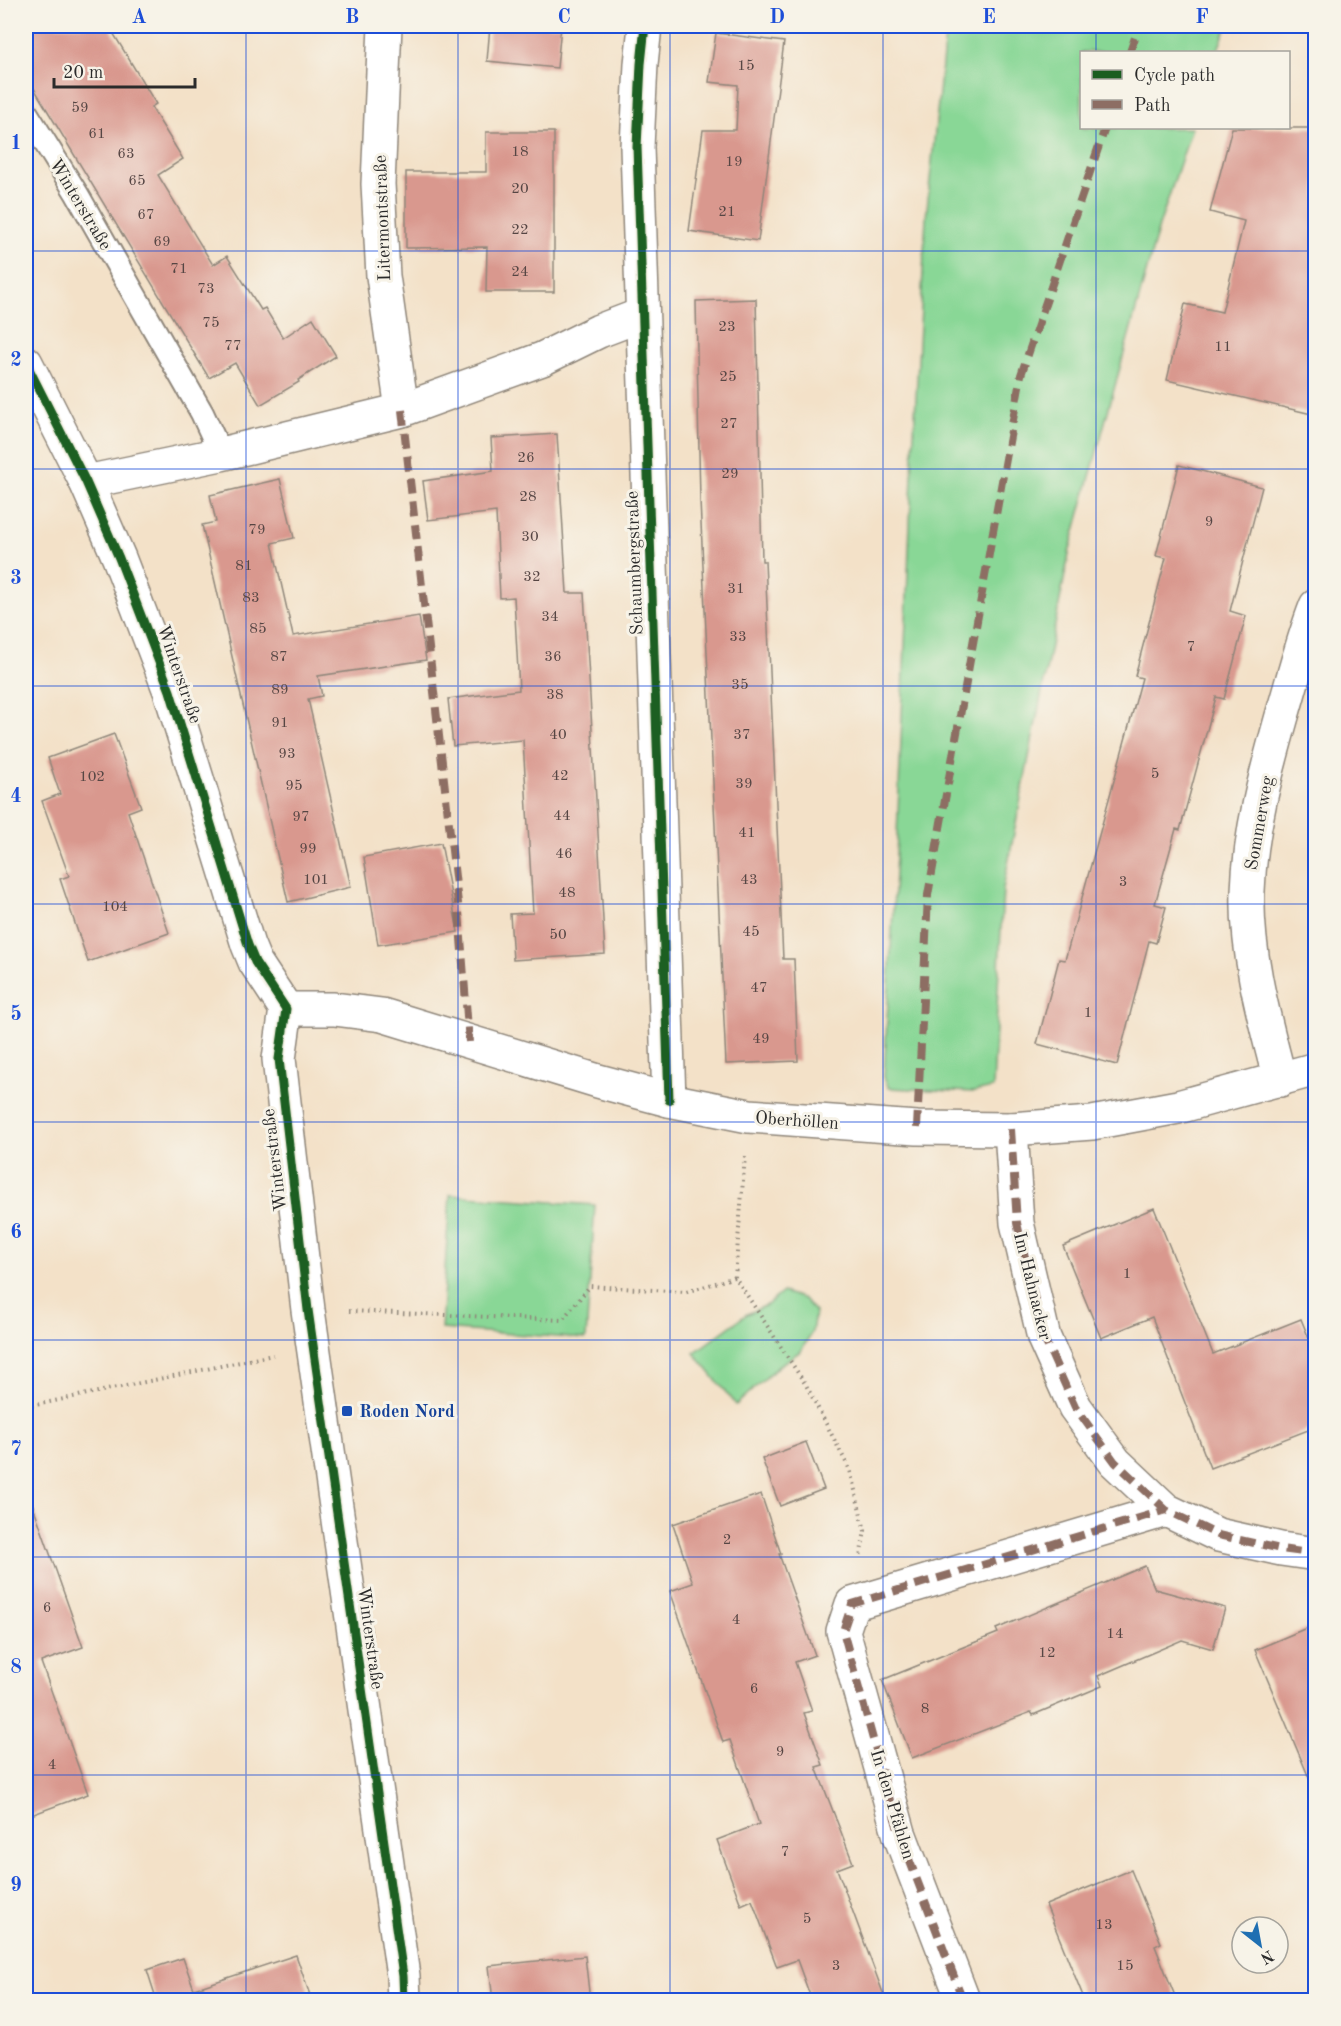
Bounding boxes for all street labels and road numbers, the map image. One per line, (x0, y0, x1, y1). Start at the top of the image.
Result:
street label: Litermontstraße (372, 155, 394, 281)
street label: Winterstraße (46, 156, 114, 253)
street label: Schaumbergstraße (623, 491, 647, 635)
street label: Winterstraße (154, 623, 204, 726)
street label: Sommerweg (1243, 774, 1277, 872)
street label: Winterstraße (260, 1108, 290, 1212)
street label: Oberhöllen (754, 1109, 840, 1133)
street label: Im Hahnacker (1010, 1230, 1054, 1343)
street label: Winterstraße (354, 1586, 386, 1690)
street label: In den Pfählen (867, 1747, 917, 1862)

